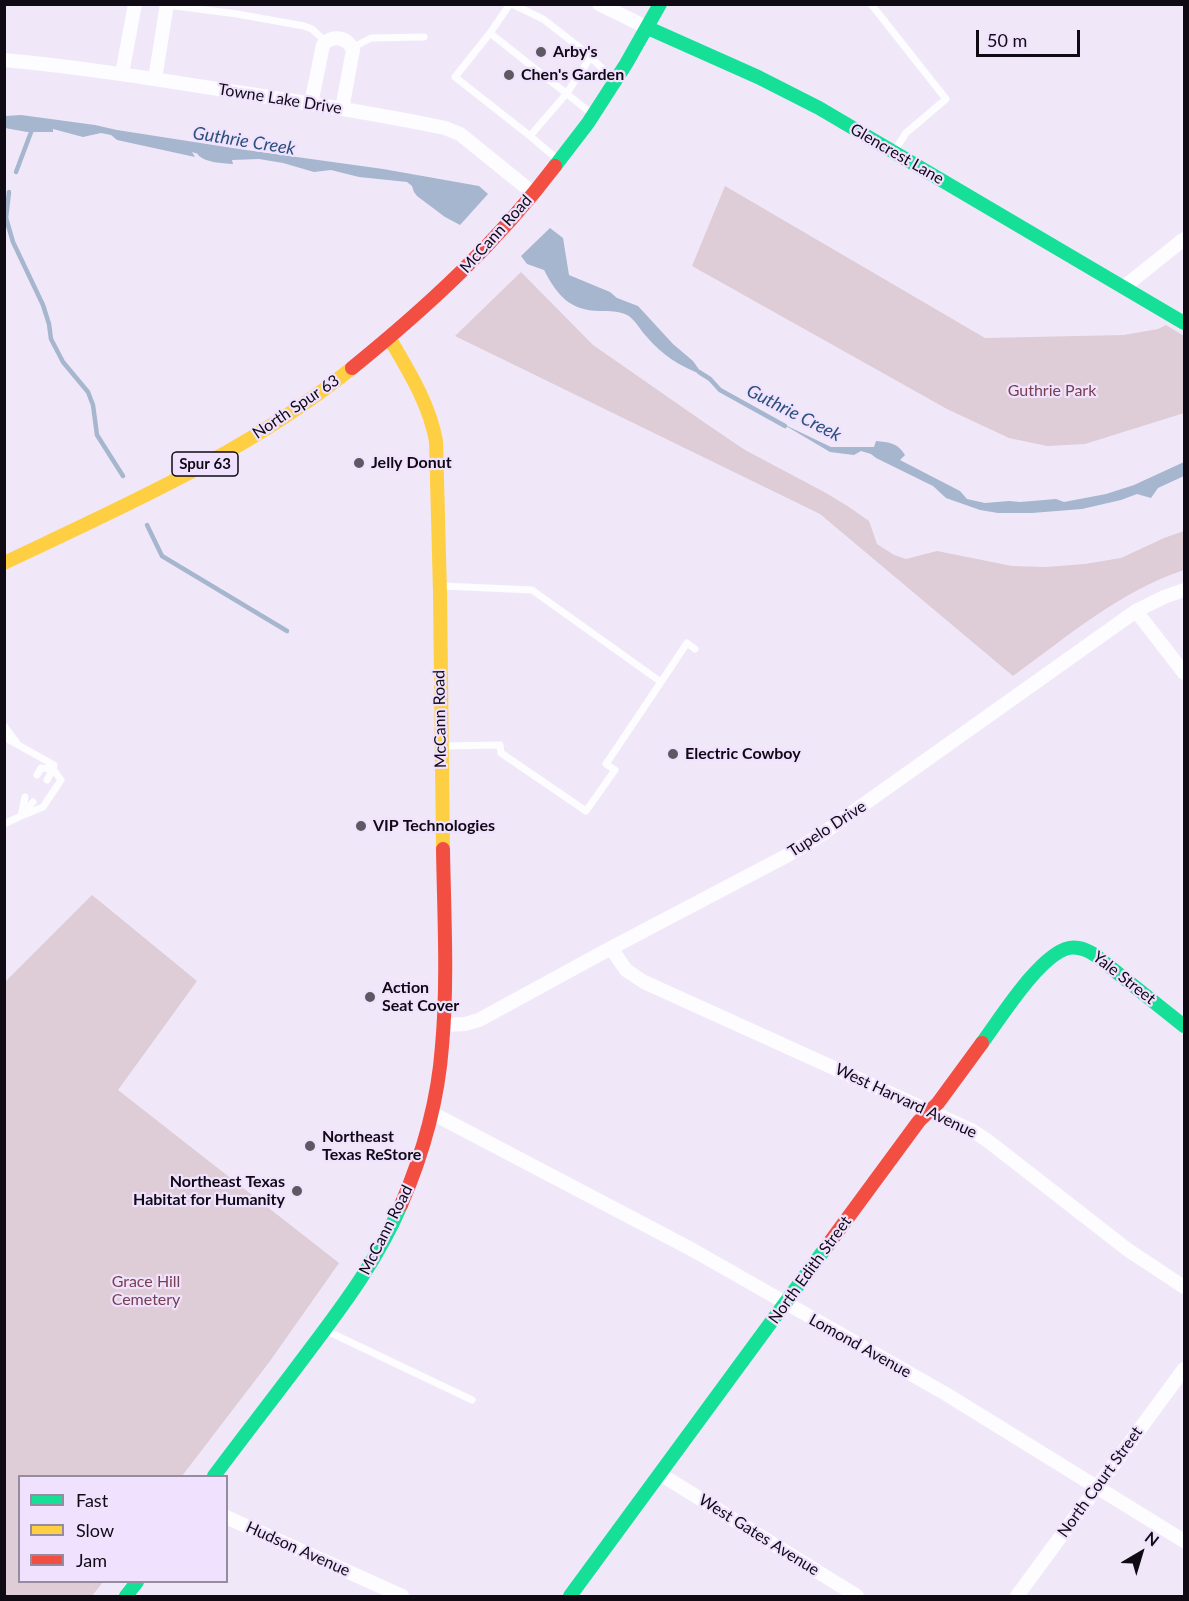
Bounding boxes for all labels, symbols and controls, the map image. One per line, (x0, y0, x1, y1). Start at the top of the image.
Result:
scale bar (979, 18, 1082, 56)
text: 50 m (987, 29, 1027, 51)
place label: Arby's (553, 42, 598, 62)
marker: Arby's (534, 45, 548, 59)
place label: Chen's Garden (521, 65, 624, 85)
marker: Chen's Garden (502, 68, 516, 82)
street label: Towne Lake Drive (217, 80, 343, 118)
street label: Glencrest Lane (847, 120, 947, 188)
water label: Guthrie Creek (191, 122, 297, 160)
street label: McCann Road (456, 191, 536, 277)
street label: North Spur 63 (249, 371, 343, 443)
water label: Guthrie Creek (743, 380, 845, 446)
park label: Guthrie Park (1008, 381, 1096, 401)
road number: Spur 63 (172, 452, 238, 476)
place label: Jelly Donut (371, 453, 452, 473)
marker: Jelly Donut (352, 456, 366, 470)
street label: McCann Road (430, 670, 450, 768)
place label: Electric Cowboy (685, 744, 801, 764)
marker: Electric Cowboy (666, 747, 680, 761)
street label: Tupelo Drive (784, 797, 870, 861)
place label: VIP Technologies (373, 816, 495, 836)
marker: VIP Technologies (354, 819, 368, 833)
street label: Yale Street (1089, 947, 1159, 1009)
place label: Action Seat Cover (382, 978, 459, 1016)
marker: Action Seat Cover (363, 990, 377, 1004)
street label: West Harvard Avenue (832, 1060, 980, 1142)
place label: Northeast Texas ReStore (322, 1127, 421, 1165)
marker: Northeast Texas ReStore (303, 1139, 317, 1153)
place label: Northeast Texas Habitat for Humanity (133, 1172, 285, 1210)
street label: McCann Road (355, 1182, 417, 1278)
marker: Northeast Texas Habitat for Humanity (290, 1184, 304, 1198)
street label: North Edith Street (765, 1212, 855, 1328)
park label: Grace Hill Cemetery (112, 1272, 180, 1310)
street label: Lomond Avenue (806, 1310, 914, 1382)
street label: North Court Street (1053, 1423, 1147, 1541)
legend (18, 1475, 228, 1583)
text: Fast (76, 1489, 108, 1511)
street label: West Gates Avenue (695, 1490, 823, 1580)
street label: Hudson Avenue (243, 1517, 353, 1581)
text: Slow (76, 1519, 114, 1541)
north arrow (1111, 1523, 1171, 1583)
text: N (1142, 1527, 1163, 1550)
text: Jam (76, 1549, 107, 1571)

